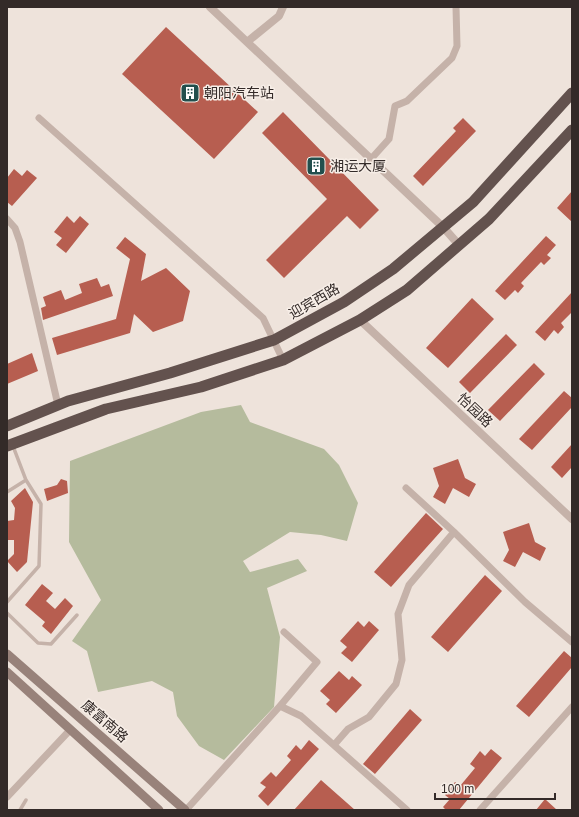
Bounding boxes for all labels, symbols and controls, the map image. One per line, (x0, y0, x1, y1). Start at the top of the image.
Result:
building icon: 朝阳汽车站 (179, 82, 201, 104)
place label: 朝阳汽车站 (204, 85, 274, 101)
building icon: 湘运大厦 (305, 155, 327, 177)
place label: 湘运大厦 (330, 158, 386, 174)
street label: 迎宾西路 (286, 280, 342, 322)
street label: 怡园路 (454, 390, 496, 430)
street label: 康富南路 (79, 697, 131, 745)
scale bar (435, 775, 555, 801)
text: 100 m (441, 782, 474, 796)

